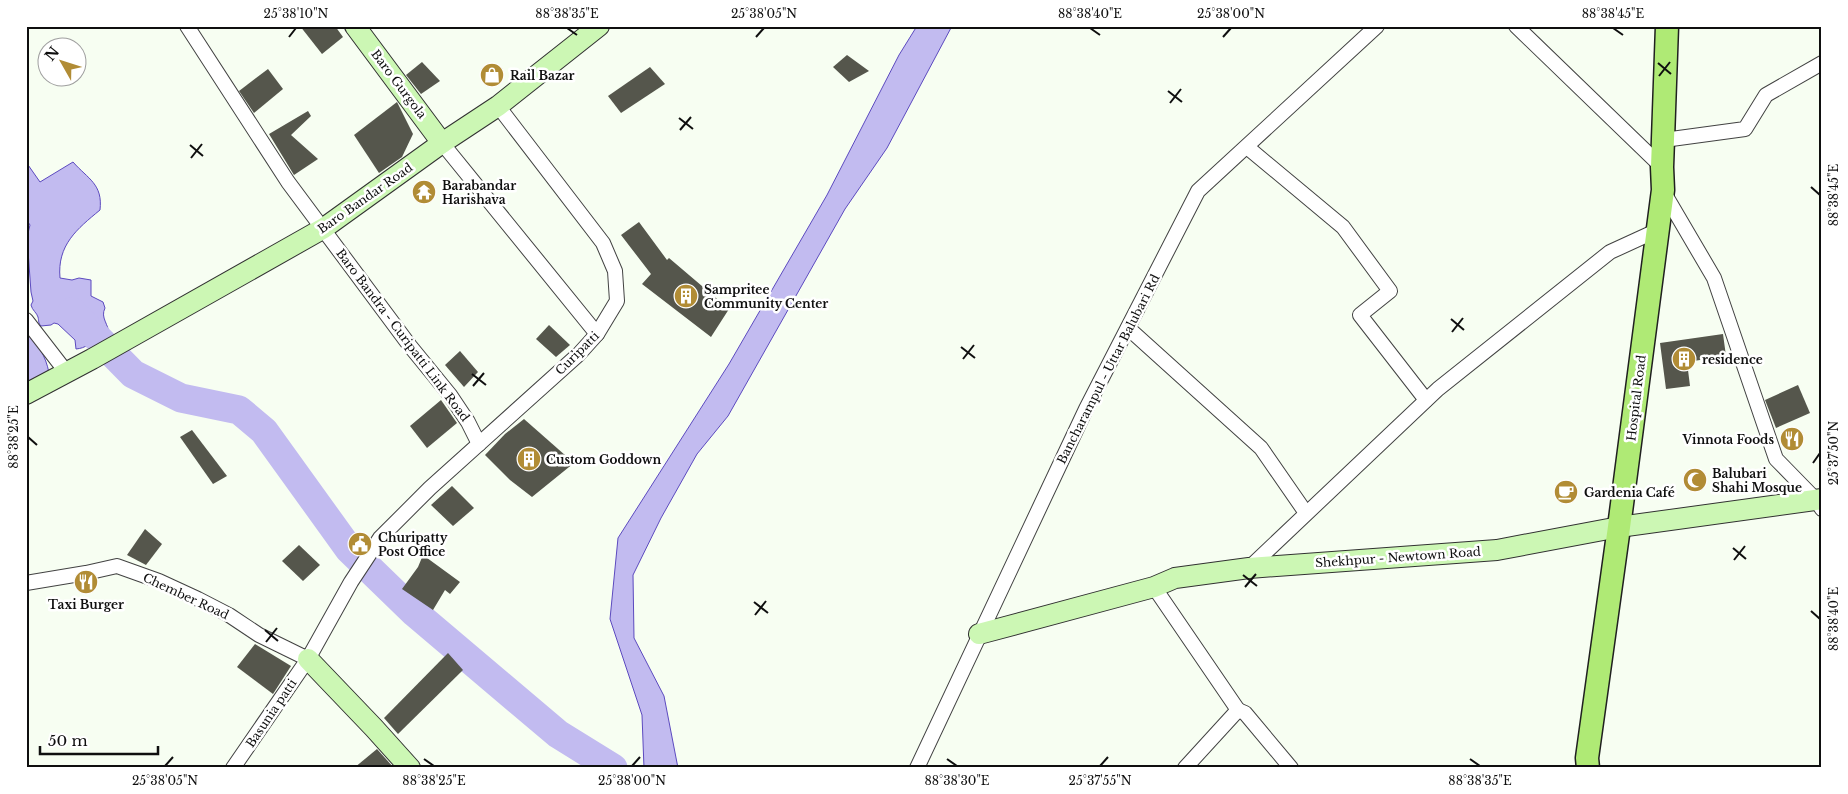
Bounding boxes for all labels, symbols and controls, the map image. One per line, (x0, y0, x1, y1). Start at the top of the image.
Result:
text: 25°38'10"N (264, 6, 329, 21)
text: 88°38'35"E (535, 6, 599, 21)
text: 25°38'05"N (731, 6, 797, 21)
text: 88°38'40"E (1058, 6, 1122, 21)
text: 25°38'00"N (1197, 6, 1265, 21)
text: 88°38'45"E (1582, 6, 1645, 21)
north arrow (38, 38, 88, 88)
text: N (41, 43, 63, 65)
street label: Baro Gurgola (368, 47, 430, 122)
shop icon: Rail Bazar (479, 62, 505, 88)
place label: Rail Bazar (510, 68, 575, 83)
street label: Baro Bandar Road (315, 160, 415, 236)
text: 88°38'45"E (1826, 163, 1841, 226)
place label: Barabandar Harishava (442, 178, 516, 207)
temple icon: Barabandar Harishava (411, 179, 437, 205)
street label: Baro Bandra - Curipatti Link Road (333, 246, 473, 424)
street label: Bancharampul - Uttar Balubari Rd (1053, 272, 1163, 466)
place label: Sampritee Community Center (704, 282, 828, 311)
building icon: Sampritee Community Center (673, 283, 699, 309)
street label: Curipatti (552, 328, 602, 378)
building icon: residence (1671, 346, 1697, 372)
place label: residence (1702, 352, 1763, 367)
street label: Hospital Road (1623, 354, 1649, 442)
text: 88°38'25"E (6, 405, 21, 469)
text: 25°37'50"N (1826, 420, 1841, 485)
restaurant icon: Vinnota Foods (1779, 426, 1805, 452)
place label: Vinnota Foods (1682, 432, 1774, 447)
building icon: Custom Goddown (516, 446, 542, 472)
place label: Custom Goddown (546, 452, 661, 467)
place label: Balubari Shahi Mosque (1712, 466, 1802, 495)
mosque icon: Balubari Shahi Mosque (1682, 467, 1708, 493)
cafe icon: Gardenia Café (1553, 479, 1579, 505)
place label: Gardenia Café (1584, 485, 1675, 500)
place label: Churipatty Post Office (378, 530, 448, 559)
public building icon: Churipatty Post Office (347, 531, 373, 557)
street label: Shekhpur - Newtown Road (1315, 544, 1481, 570)
restaurant icon: Taxi Burger (73, 569, 99, 595)
street label: Chember Road (141, 570, 231, 622)
text: 88°38'40"E (1826, 587, 1841, 651)
place label: Taxi Burger (48, 597, 124, 612)
street label: Basunia patti (243, 676, 299, 750)
scale bar (40, 724, 158, 756)
text: 50 m (48, 731, 88, 750)
text: 25°38'05"N (132, 773, 198, 788)
text: 88°38'25"E (402, 773, 466, 788)
text: 25°38'00"N (598, 773, 666, 788)
text: 88°38'30"E (924, 773, 990, 788)
text: 25°37'55"N (1069, 773, 1132, 788)
text: 88°38'35"E (1448, 773, 1512, 788)

